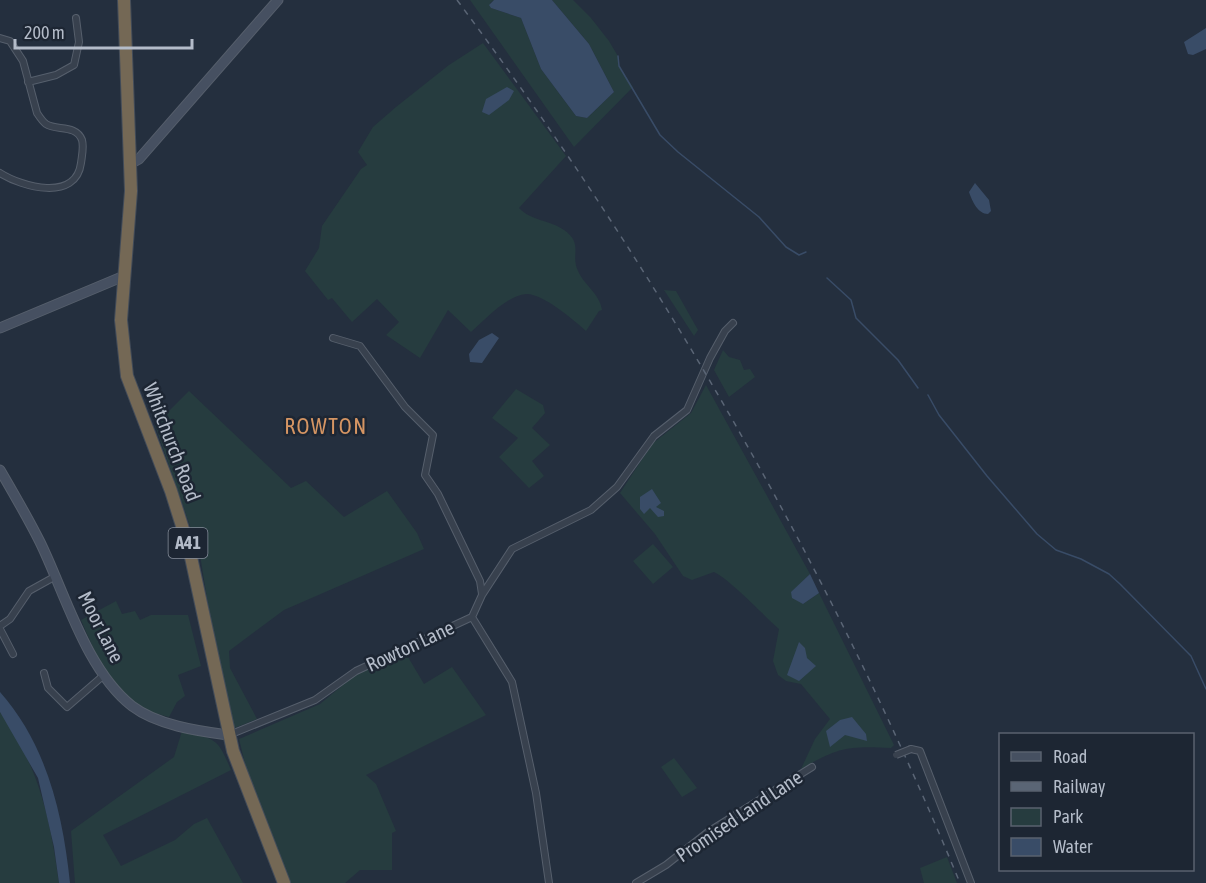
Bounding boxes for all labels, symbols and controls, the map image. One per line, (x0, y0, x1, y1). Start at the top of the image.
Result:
scale bar (15, 12, 192, 50)
text: 200 m (24, 22, 65, 43)
street label: Whitchurch Road (139, 379, 206, 504)
district label: ROWTON (284, 413, 368, 439)
road number: A41 (168, 528, 207, 558)
street label: Moor Lane (74, 587, 129, 666)
street label: Rowton Lane (362, 615, 457, 676)
legend (999, 733, 1194, 871)
text: Road (1053, 746, 1087, 767)
street label: Promised Land Lane (671, 765, 806, 866)
text: Railway (1053, 776, 1105, 797)
text: Park (1053, 806, 1083, 827)
text: Water (1053, 836, 1093, 857)

